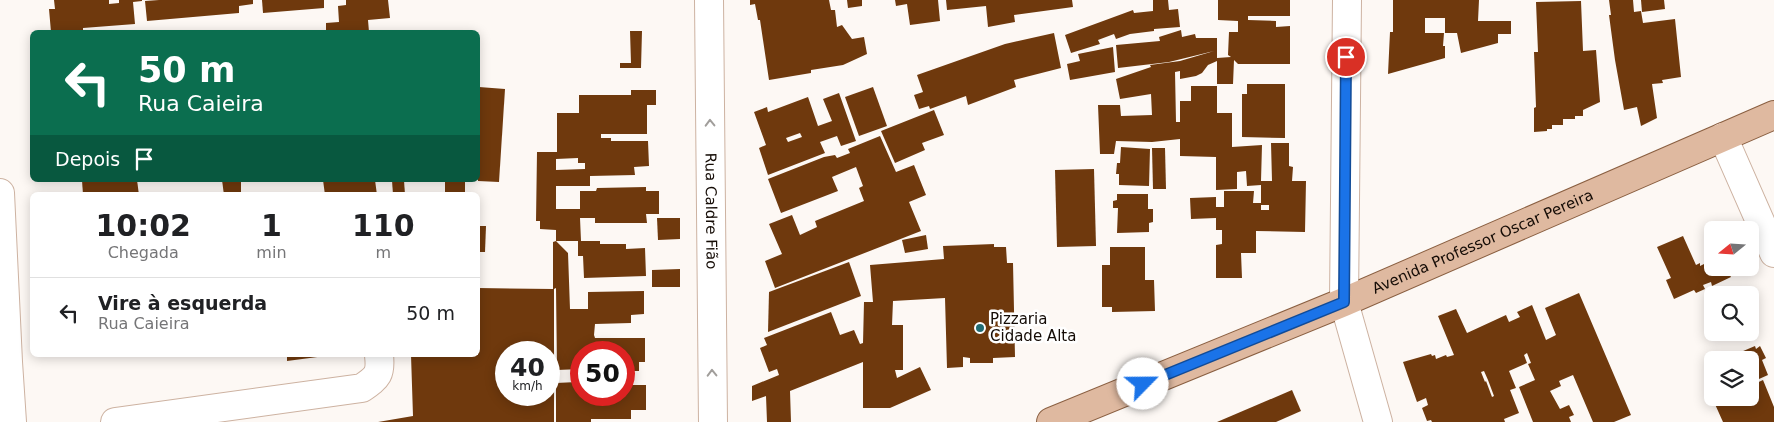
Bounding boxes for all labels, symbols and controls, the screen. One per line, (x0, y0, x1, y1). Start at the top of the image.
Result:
pin (1325, 36, 1367, 78)
icon: arrive (1332, 43, 1360, 71)
icon: left (55, 50, 120, 115)
text: 50 m (138, 50, 235, 90)
text: Rua Caieira (138, 91, 264, 116)
one-way arrow (705, 119, 715, 127)
icon: arrive (130, 145, 158, 173)
text: Depois (55, 148, 120, 170)
street label: Rua Caldre Fião (701, 153, 721, 269)
street label: Avenida Professor Oscar Pereira (1370, 186, 1596, 298)
text: 10:02 (95, 208, 191, 243)
text: 1 (261, 208, 282, 243)
text: 110 (352, 208, 415, 243)
north arrow (1704, 221, 1759, 276)
map controls (1704, 221, 1759, 406)
text: Chegada (108, 243, 179, 262)
text: min (256, 243, 287, 262)
text: m (375, 243, 391, 262)
button: search (1704, 286, 1759, 341)
text: Vire à esquerda (98, 292, 267, 314)
icon: left (55, 299, 83, 327)
text: 50 m (406, 302, 455, 324)
place label: Pizzaria Cidade Alta (990, 310, 1076, 345)
text: Rua Caieira (98, 314, 190, 333)
marker: Pizzaria Cidade Alta (974, 322, 986, 334)
speed limit sign: 50 (570, 341, 635, 406)
button: layers (1704, 351, 1759, 406)
text: 40 (510, 353, 545, 382)
position arrow (1116, 357, 1168, 409)
one-way arrow (707, 369, 717, 377)
text: km/h (512, 379, 543, 393)

